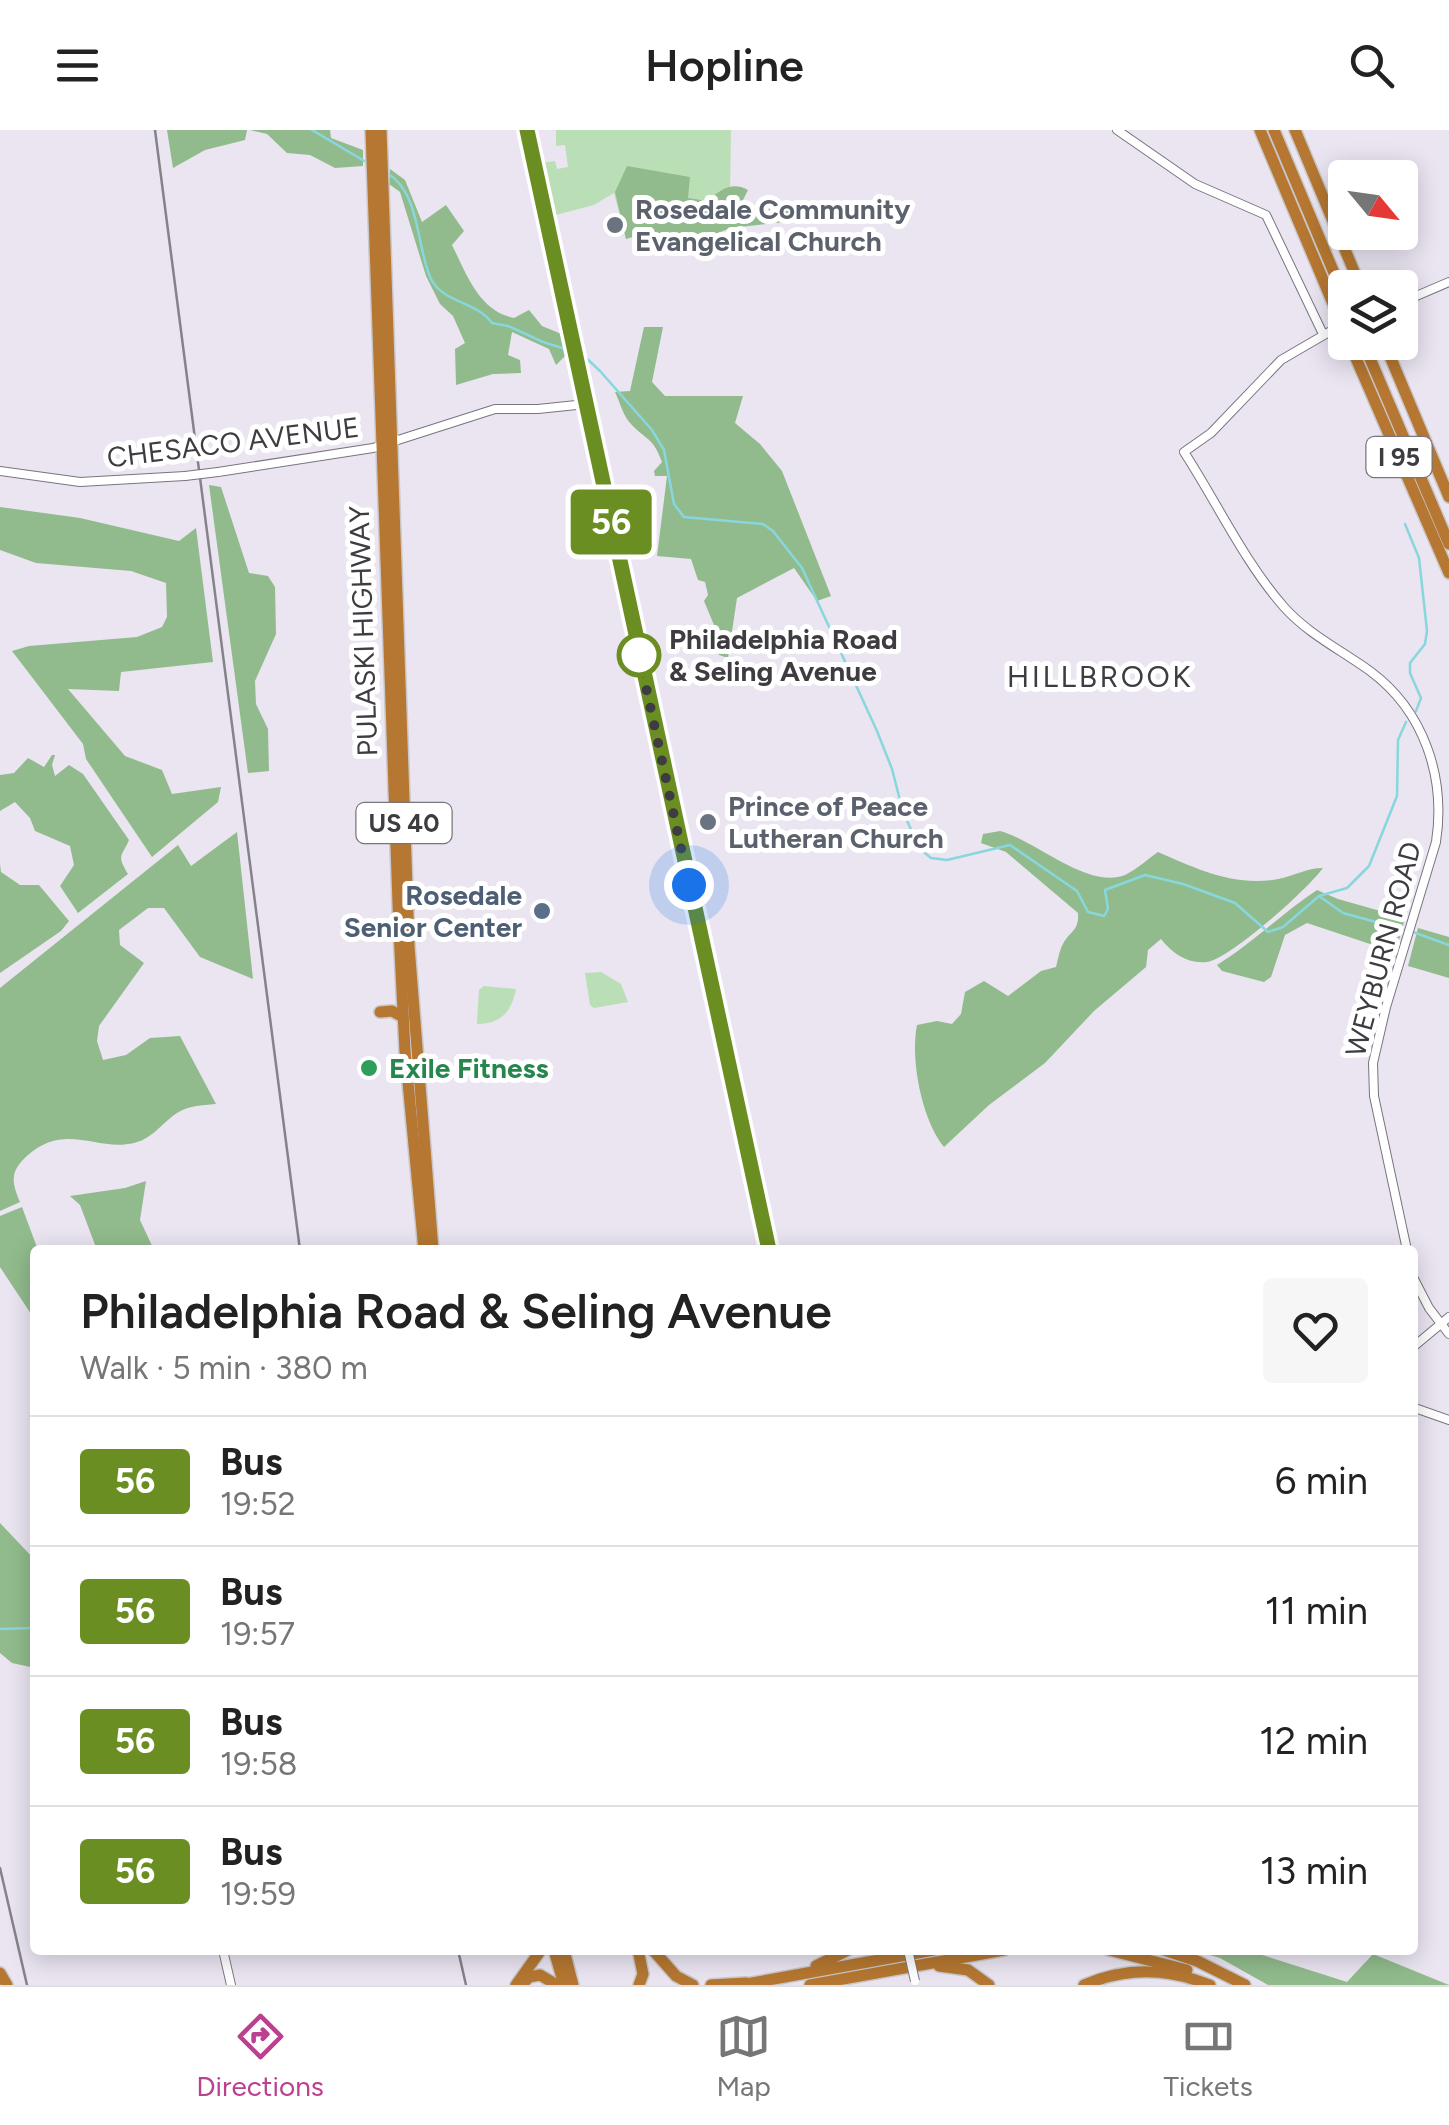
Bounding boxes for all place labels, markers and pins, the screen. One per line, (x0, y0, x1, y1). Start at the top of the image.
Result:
place label: Rosedale Community Evangelical Church (635, 192, 911, 258)
marker: Rosedale Community Evangelical Church (604, 214, 626, 236)
place label: Philadelphia Road & Seling Avenue (669, 622, 898, 688)
marker: Philadelphia Road & Seling Avenue (618, 634, 660, 676)
place label: Prince of Peace Lutheran Church (728, 789, 944, 855)
marker: Prince of Peace Lutheran Church (697, 811, 719, 833)
place label: Rosedale Senior Center (344, 878, 522, 944)
marker: Rosedale Senior Center (531, 900, 553, 922)
place label: Exile Fitness (389, 1051, 548, 1085)
marker: Exile Fitness (358, 1057, 380, 1079)

